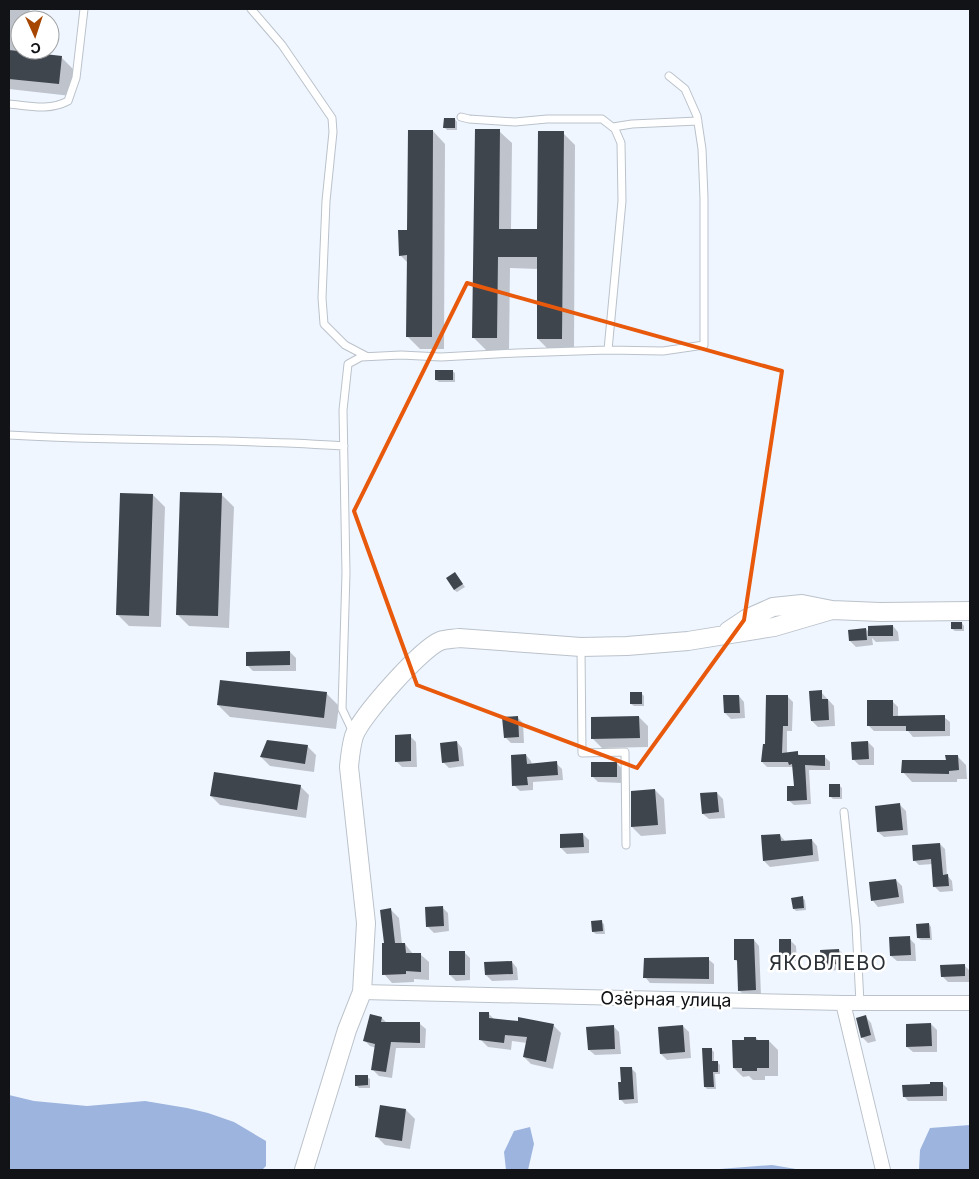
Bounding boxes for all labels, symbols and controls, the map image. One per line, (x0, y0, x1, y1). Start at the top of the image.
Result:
north arrow (10, 10, 60, 60)
text: С (30, 40, 41, 57)
district label: ЯКОВЛЕВО (769, 951, 887, 975)
street label: Озёрная улица (600, 987, 732, 1011)

